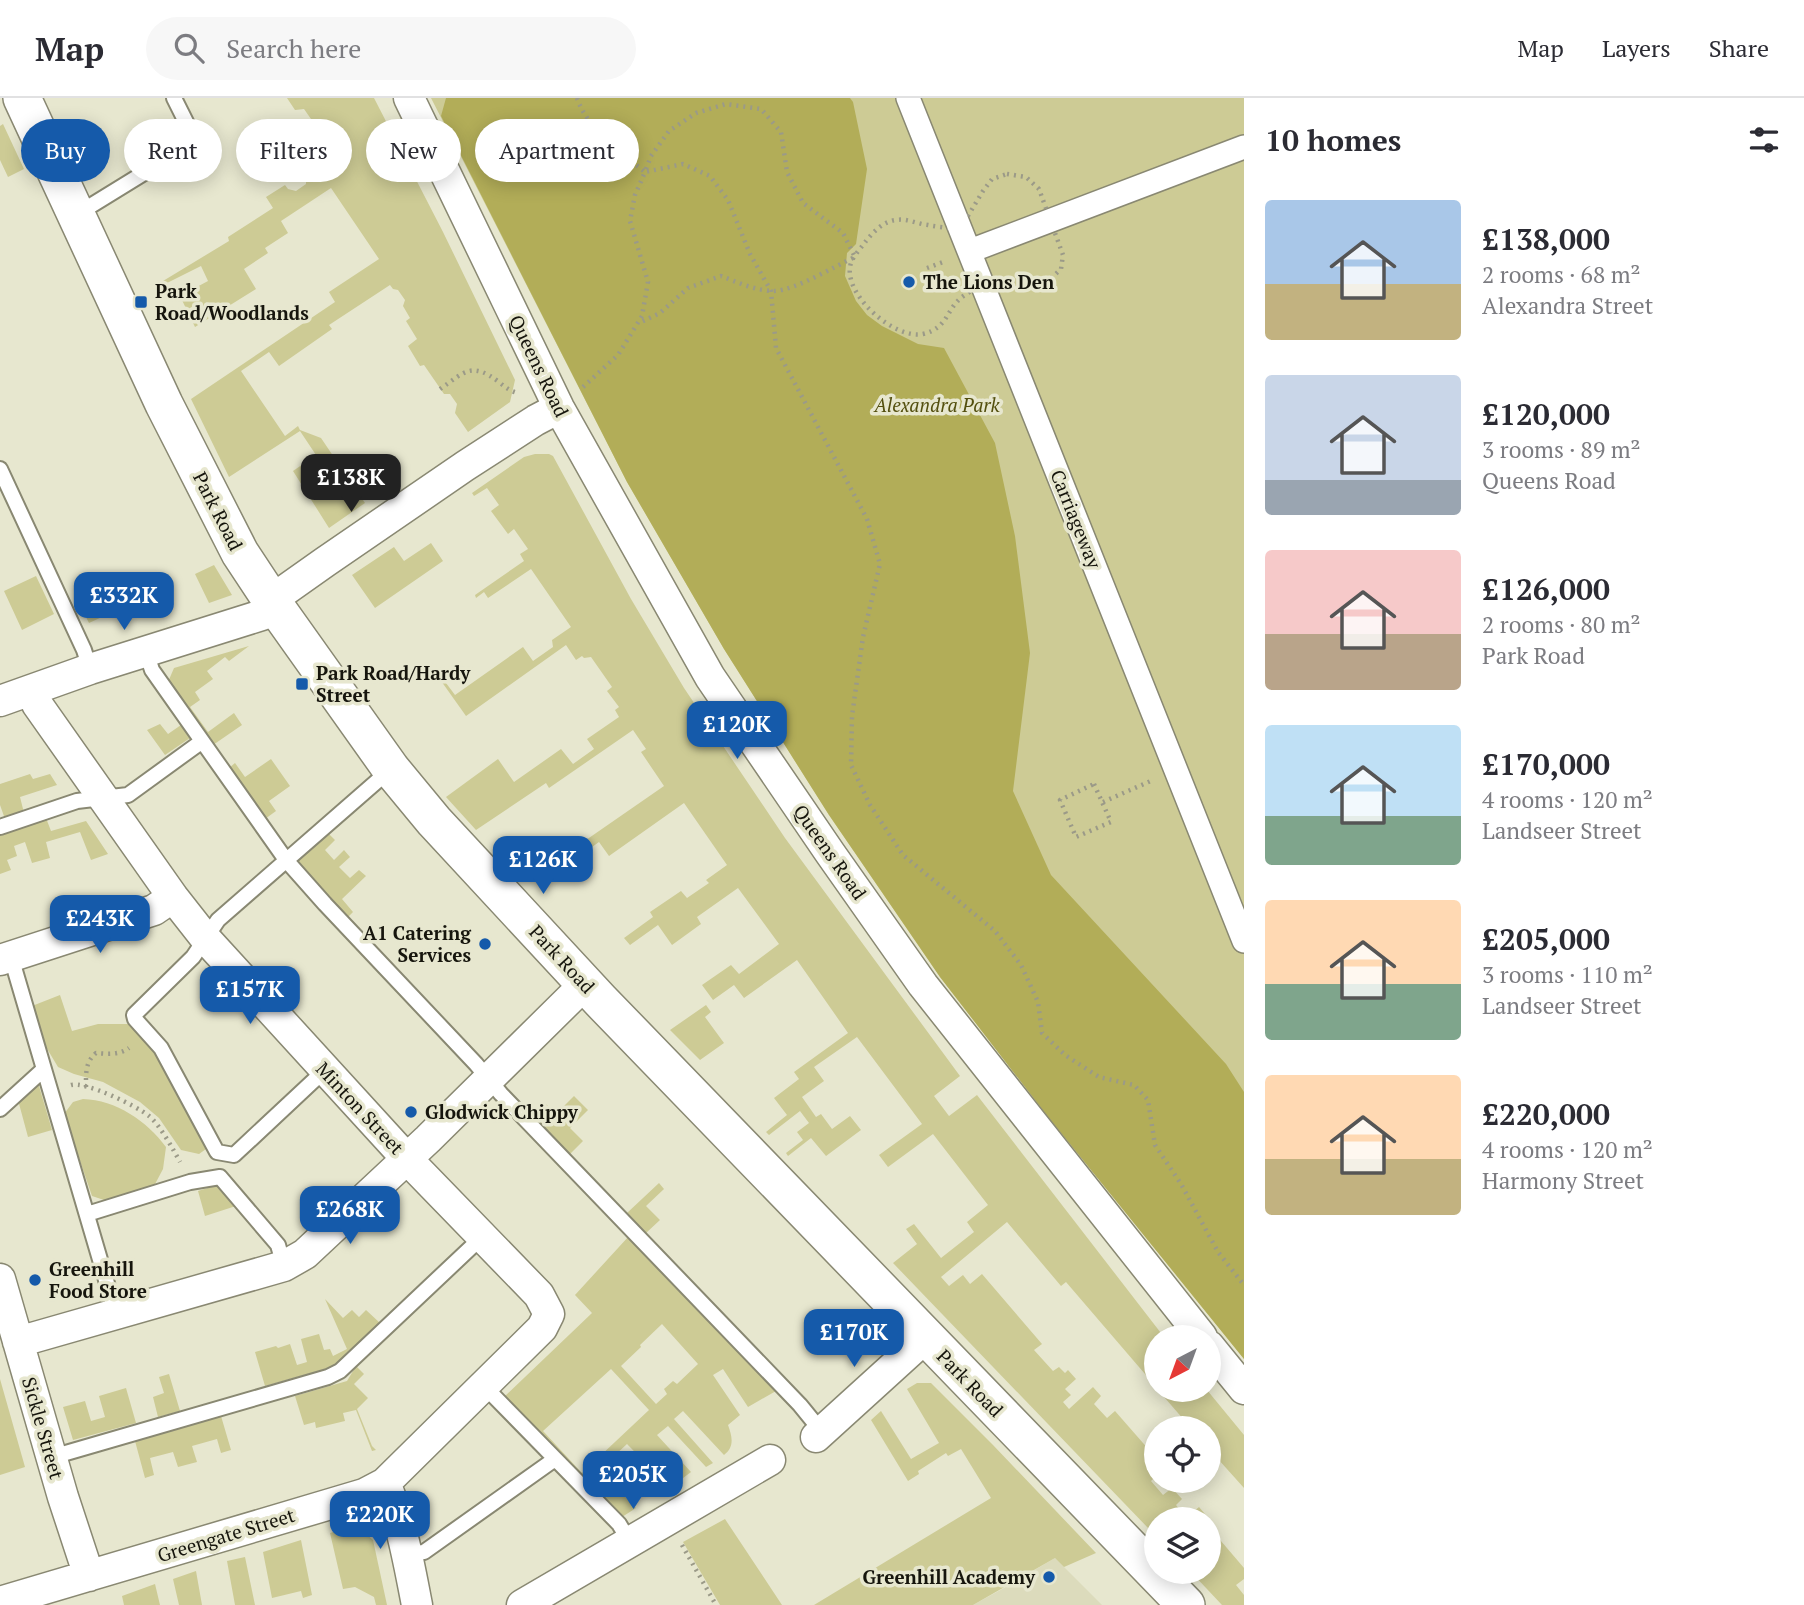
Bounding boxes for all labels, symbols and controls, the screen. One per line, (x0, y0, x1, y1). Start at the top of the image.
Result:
search box (146, 17, 636, 80)
text: Map (35, 27, 104, 70)
icon: search (170, 29, 208, 67)
text: Search here (226, 31, 361, 65)
text: Map (1517, 32, 1564, 64)
text: Layers (1602, 32, 1671, 64)
text: Share (1709, 32, 1769, 64)
chip: Buy (21, 119, 110, 182)
chip: Rent (124, 119, 222, 182)
chip: Filters (236, 119, 352, 182)
chip: New (366, 119, 461, 182)
chip: Apartment (475, 119, 639, 182)
text: 10 homes (1265, 120, 1401, 160)
icon: filters (1745, 121, 1783, 159)
text: £138,000 (1482, 219, 1610, 259)
icon: home (1321, 228, 1405, 312)
text: 2 rooms · 68 m² (1482, 259, 1641, 290)
place label: The Lions Den (923, 269, 1055, 294)
marker: The Lions Den (901, 274, 917, 290)
place label: Park Road/Woodlands (155, 278, 309, 325)
text: Alexandra Street (1482, 290, 1653, 321)
marker: Park Road/Woodlands (133, 294, 149, 310)
street label: Queens Road (504, 311, 575, 421)
park label: Alexandra Park (873, 392, 1001, 417)
text: £120,000 (1482, 394, 1610, 434)
icon: home (1321, 403, 1405, 487)
text: 3 rooms · 89 m² (1482, 434, 1641, 465)
pin: £138K (302, 454, 400, 514)
text: £138K (317, 461, 385, 492)
text: Queens Road (1482, 465, 1616, 496)
street label: Carriageway (1045, 466, 1108, 572)
street label: Park Road (188, 467, 249, 555)
text: £126,000 (1482, 569, 1610, 609)
pin: £332K (75, 573, 173, 632)
icon: home (1321, 578, 1405, 662)
text: £332K (90, 579, 158, 610)
text: 2 rooms · 80 m² (1482, 609, 1641, 640)
text: Park Road (1482, 640, 1585, 671)
place label: Park Road/Hardy Street (316, 660, 471, 707)
marker: Park Road/Hardy Street (294, 676, 310, 692)
pin: £120K (688, 702, 786, 761)
text: £120K (703, 708, 771, 739)
text: £170,000 (1482, 744, 1610, 784)
icon: home (1321, 753, 1405, 837)
text: 4 rooms · 120 m² (1482, 784, 1653, 815)
street label: Queens Road (788, 799, 873, 905)
text: Landseer Street (1482, 815, 1642, 846)
pin: £126K (494, 836, 592, 896)
text: £126K (509, 843, 577, 874)
pin: £243K (51, 896, 149, 955)
text: £243K (66, 902, 134, 933)
street label: Park Road (524, 919, 601, 999)
text: £205,000 (1482, 919, 1610, 959)
place label: A1 Catering Services (363, 920, 472, 967)
icon: home (1321, 928, 1405, 1012)
marker: A1 Catering Services (477, 936, 493, 952)
text: 3 rooms · 110 m² (1482, 959, 1653, 990)
pin: £157K (201, 967, 299, 1026)
text: £157K (216, 973, 284, 1004)
text: Landseer Street (1482, 990, 1642, 1021)
street label: Minton Street (311, 1056, 410, 1159)
text: £220,000 (1482, 1094, 1610, 1134)
place label: Glodwick Chippy (425, 1099, 579, 1124)
icon: home (1321, 1103, 1405, 1187)
marker: Glodwick Chippy (403, 1104, 419, 1120)
text: 4 rooms · 120 m² (1482, 1134, 1653, 1165)
text: Harmony Street (1482, 1165, 1644, 1196)
pin: £268K (301, 1186, 399, 1246)
text: £268K (316, 1193, 384, 1224)
place label: Greenhill Food Store (49, 1256, 147, 1303)
marker: Greenhill Food Store (27, 1272, 43, 1288)
pin: £170K (805, 1310, 903, 1369)
text: £170K (820, 1316, 888, 1347)
north arrow (1144, 1325, 1222, 1402)
map controls (1144, 1325, 1221, 1584)
street label: Park Road (932, 1343, 1009, 1422)
street label: Sickle Street (17, 1374, 70, 1482)
button: locate (1144, 1416, 1221, 1493)
pin: £205K (584, 1452, 682, 1511)
text: £205K (599, 1458, 667, 1489)
pin: £220K (331, 1492, 429, 1551)
text: £220K (346, 1498, 414, 1529)
street label: Greengate Street (154, 1502, 298, 1567)
button: layers (1144, 1507, 1221, 1584)
place label: Greenhill Academy (863, 1564, 1036, 1589)
marker: Greenhill Academy (1041, 1569, 1057, 1585)

